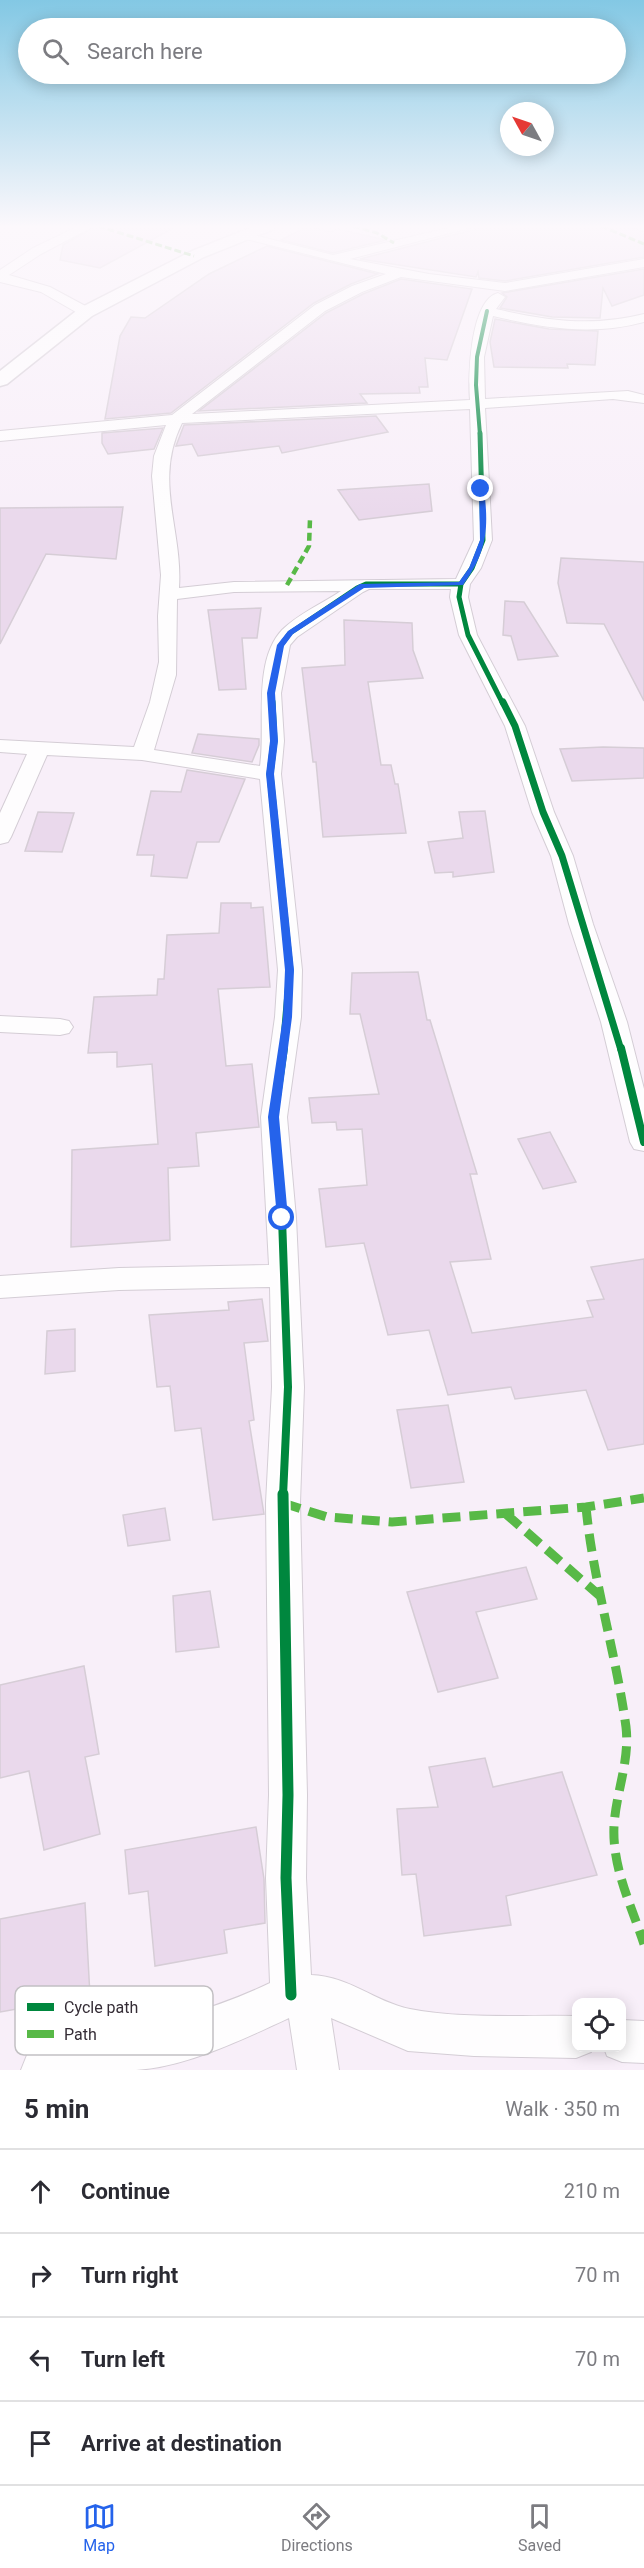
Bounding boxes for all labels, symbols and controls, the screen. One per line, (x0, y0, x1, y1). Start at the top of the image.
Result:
search box (18, 18, 626, 84)
icon: search (39, 35, 72, 68)
text: Search here (87, 39, 203, 64)
north arrow (500, 102, 554, 156)
route end (467, 475, 493, 501)
route start (268, 1204, 294, 1230)
legend (15, 1986, 213, 2055)
text: Cycle path (64, 1998, 138, 2017)
map controls (572, 1998, 626, 2052)
button: locate (572, 1998, 626, 2052)
text: Path (64, 2025, 97, 2044)
text: 5 min (24, 2094, 89, 2124)
text: Walk · 350 m (505, 2097, 620, 2121)
icon: ahead (24, 2175, 57, 2208)
text: Continue (81, 2179, 170, 2204)
text: 210 m (564, 2179, 620, 2203)
icon: right (24, 2259, 57, 2292)
text: Turn right (81, 2263, 178, 2288)
text: 70 m (575, 2263, 620, 2287)
icon: left (24, 2343, 57, 2376)
text: Turn left (81, 2347, 165, 2372)
text: 70 m (575, 2347, 620, 2371)
icon: arrive (24, 2427, 57, 2460)
text: Arrive at destination (81, 2431, 282, 2456)
tab: Map (83, 2500, 116, 2555)
tab: Directions (281, 2500, 353, 2555)
tab: Saved (518, 2500, 561, 2555)

